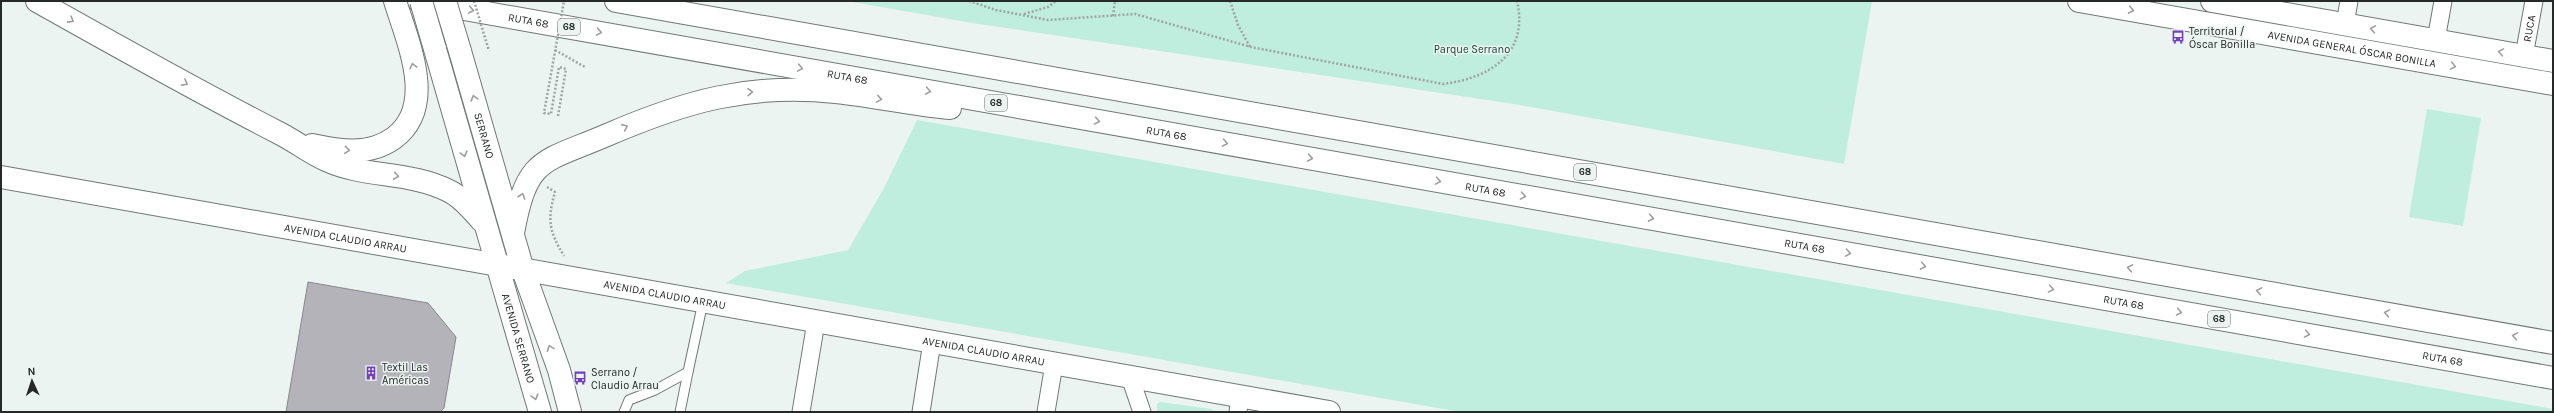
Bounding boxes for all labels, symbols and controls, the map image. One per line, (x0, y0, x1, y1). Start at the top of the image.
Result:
one-way arrow (468, 5, 474, 14)
one-way arrow (2128, 5, 2135, 14)
street label: RUTA 68 (507, 10, 550, 30)
street label: RUCA (2520, 13, 2538, 43)
one-way arrow (67, 15, 74, 23)
road number: 68 (558, 19, 580, 35)
place label: Territorial / Óscar Bonilla (2189, 25, 2255, 51)
one-way arrow (2370, 25, 2376, 34)
one-way arrow (596, 28, 602, 36)
street label: AVENIDA GENERAL ÓSCAR BONILLA (2267, 28, 2438, 70)
bus stop icon: Territorial / Óscar Bonilla (2170, 29, 2186, 45)
park label: Parque Serrano (1434, 43, 1510, 56)
one-way arrow (2498, 48, 2504, 56)
one-way arrow (2449, 62, 2456, 70)
one-way arrow (410, 63, 418, 69)
one-way arrow (797, 63, 803, 72)
street label: RUTA 68 (826, 67, 869, 87)
one-way arrow (181, 78, 188, 86)
one-way arrow (925, 86, 931, 95)
one-way arrow (747, 88, 753, 97)
one-way arrow (876, 94, 882, 103)
one-way arrow (470, 95, 479, 102)
road number: 68 (985, 95, 1007, 111)
street label: SERRANO (472, 111, 497, 160)
one-way arrow (1094, 117, 1100, 125)
street label: RUTA 68 (1145, 123, 1188, 143)
one-way arrow (621, 124, 629, 132)
one-way arrow (1222, 139, 1228, 147)
one-way arrow (344, 146, 350, 155)
one-way arrow (459, 150, 468, 157)
one-way arrow (1306, 153, 1313, 162)
road number: 68 (1574, 164, 1596, 180)
one-way arrow (393, 171, 399, 180)
one-way arrow (1434, 176, 1441, 184)
street label: RUTA 68 (1464, 179, 1507, 199)
one-way arrow (1520, 191, 1527, 199)
one-way arrow (517, 192, 525, 199)
one-way arrow (1648, 214, 1655, 222)
street label: AVENIDA CLAUDIO ARRAU (283, 221, 408, 255)
street label: RUTA 68 (1783, 236, 1826, 256)
one-way arrow (1845, 248, 1851, 257)
one-way arrow (1920, 262, 1926, 270)
one-way arrow (2127, 264, 2134, 273)
street label: AVENIDA CLAUDIO ARRAU (602, 277, 727, 312)
one-way arrow (2048, 284, 2054, 293)
one-way arrow (2255, 287, 2262, 296)
street label: AVENIDA SERRANO (499, 292, 538, 384)
street label: RUTA 68 (2102, 292, 2145, 312)
one-way arrow (2176, 307, 2182, 315)
one-way arrow (2383, 309, 2390, 318)
road number: 68 (2208, 311, 2230, 327)
one-way arrow (2304, 330, 2310, 338)
one-way arrow (2511, 332, 2518, 341)
street label: AVENIDA CLAUDIO ARRAU (921, 334, 1046, 368)
one-way arrow (547, 345, 555, 352)
street label: RUTA 68 (2421, 349, 2464, 369)
north arrow (12, 361, 52, 401)
place label: Textil Las Américas (382, 361, 429, 387)
text: N (27, 365, 36, 378)
building icon: Textil Las Américas (363, 365, 379, 381)
place label: Serrano / Claudio Arrau (591, 366, 659, 392)
bus stop icon: Serrano / Claudio Arrau (572, 370, 588, 386)
one-way arrow (530, 393, 539, 400)

